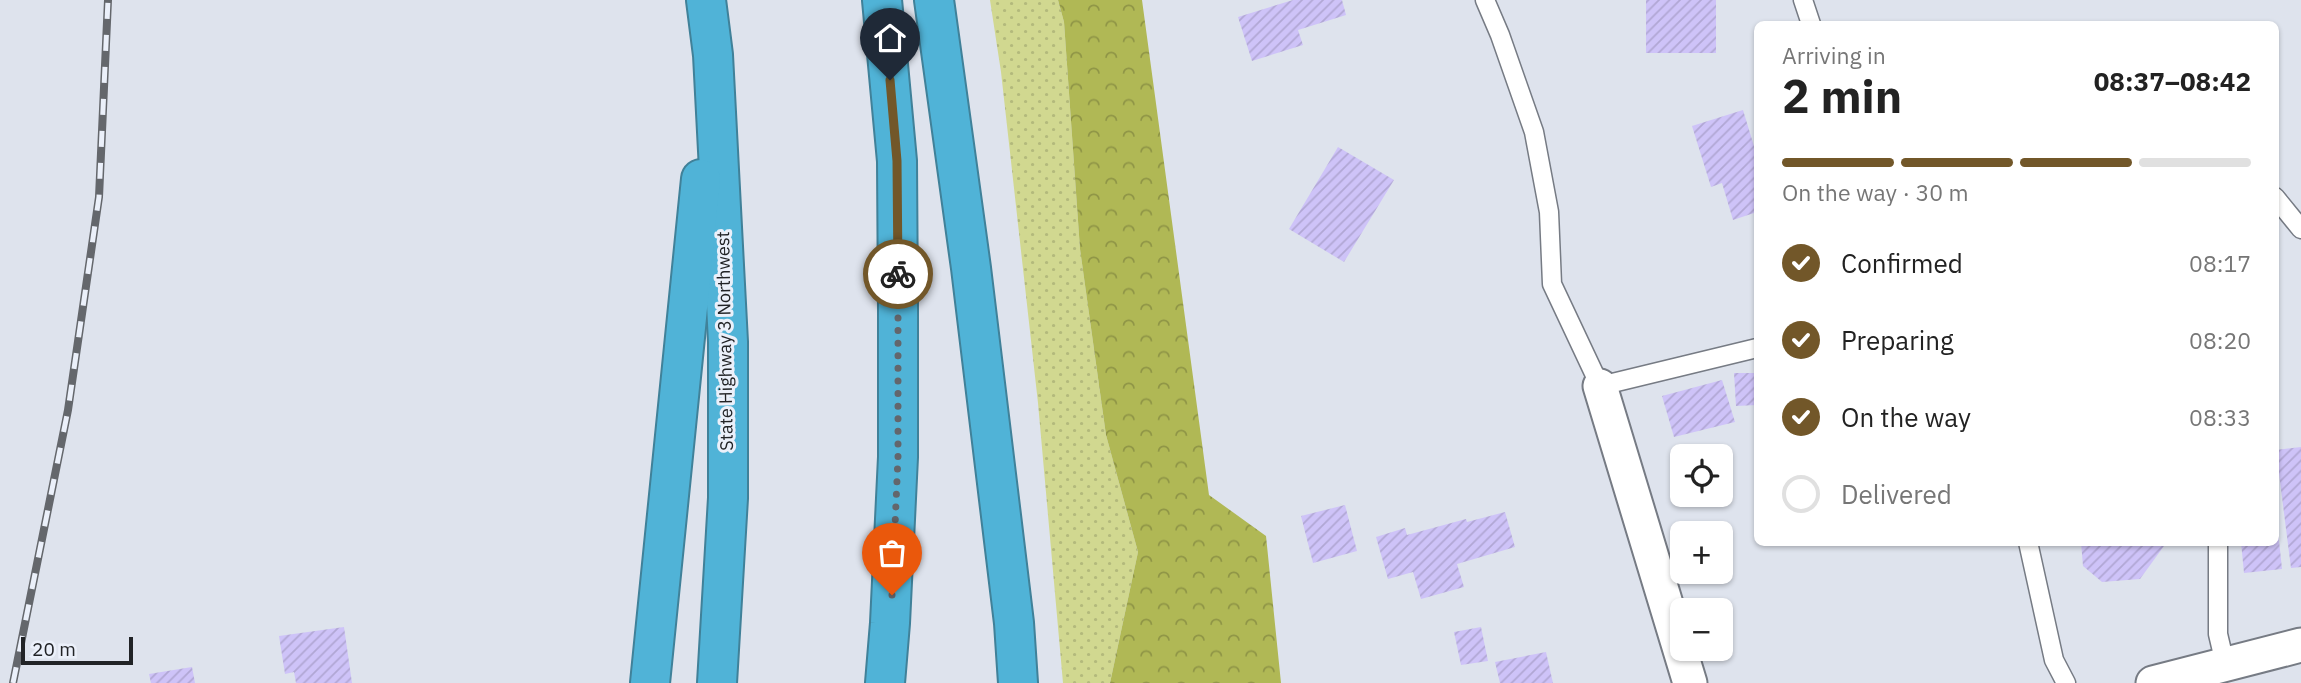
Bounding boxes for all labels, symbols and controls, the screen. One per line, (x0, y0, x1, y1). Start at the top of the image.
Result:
pin (860, 8, 920, 80)
icon: home (871, 19, 909, 57)
text: Arriving in (1782, 40, 1886, 70)
text: 08:37–08:42 (2094, 64, 2251, 98)
text: 2 min (1782, 66, 1902, 126)
text: On the way · 30 m (1782, 177, 1969, 207)
street label: State Highway 3 Northwest (711, 231, 738, 451)
courier (863, 239, 933, 309)
icon: check (1782, 244, 1820, 282)
text: Confirmed (1841, 246, 1963, 280)
text: 08:17 (2189, 248, 2251, 278)
icon: bike (879, 255, 917, 293)
icon: check (1782, 321, 1820, 359)
text: Preparing (1841, 323, 1954, 357)
text: 08:20 (2189, 325, 2251, 355)
icon: check (1782, 398, 1820, 436)
text: On the way (1841, 400, 1971, 434)
text: 08:33 (2189, 402, 2251, 432)
map controls (1670, 444, 1733, 661)
button: locate (1670, 444, 1733, 507)
text: Delivered (1841, 477, 1952, 511)
button: + (1670, 521, 1733, 584)
pin (862, 523, 922, 595)
icon: bag (873, 534, 911, 572)
button: − (1670, 598, 1733, 661)
scale bar (21, 634, 133, 666)
text: 20 m (32, 637, 76, 661)

